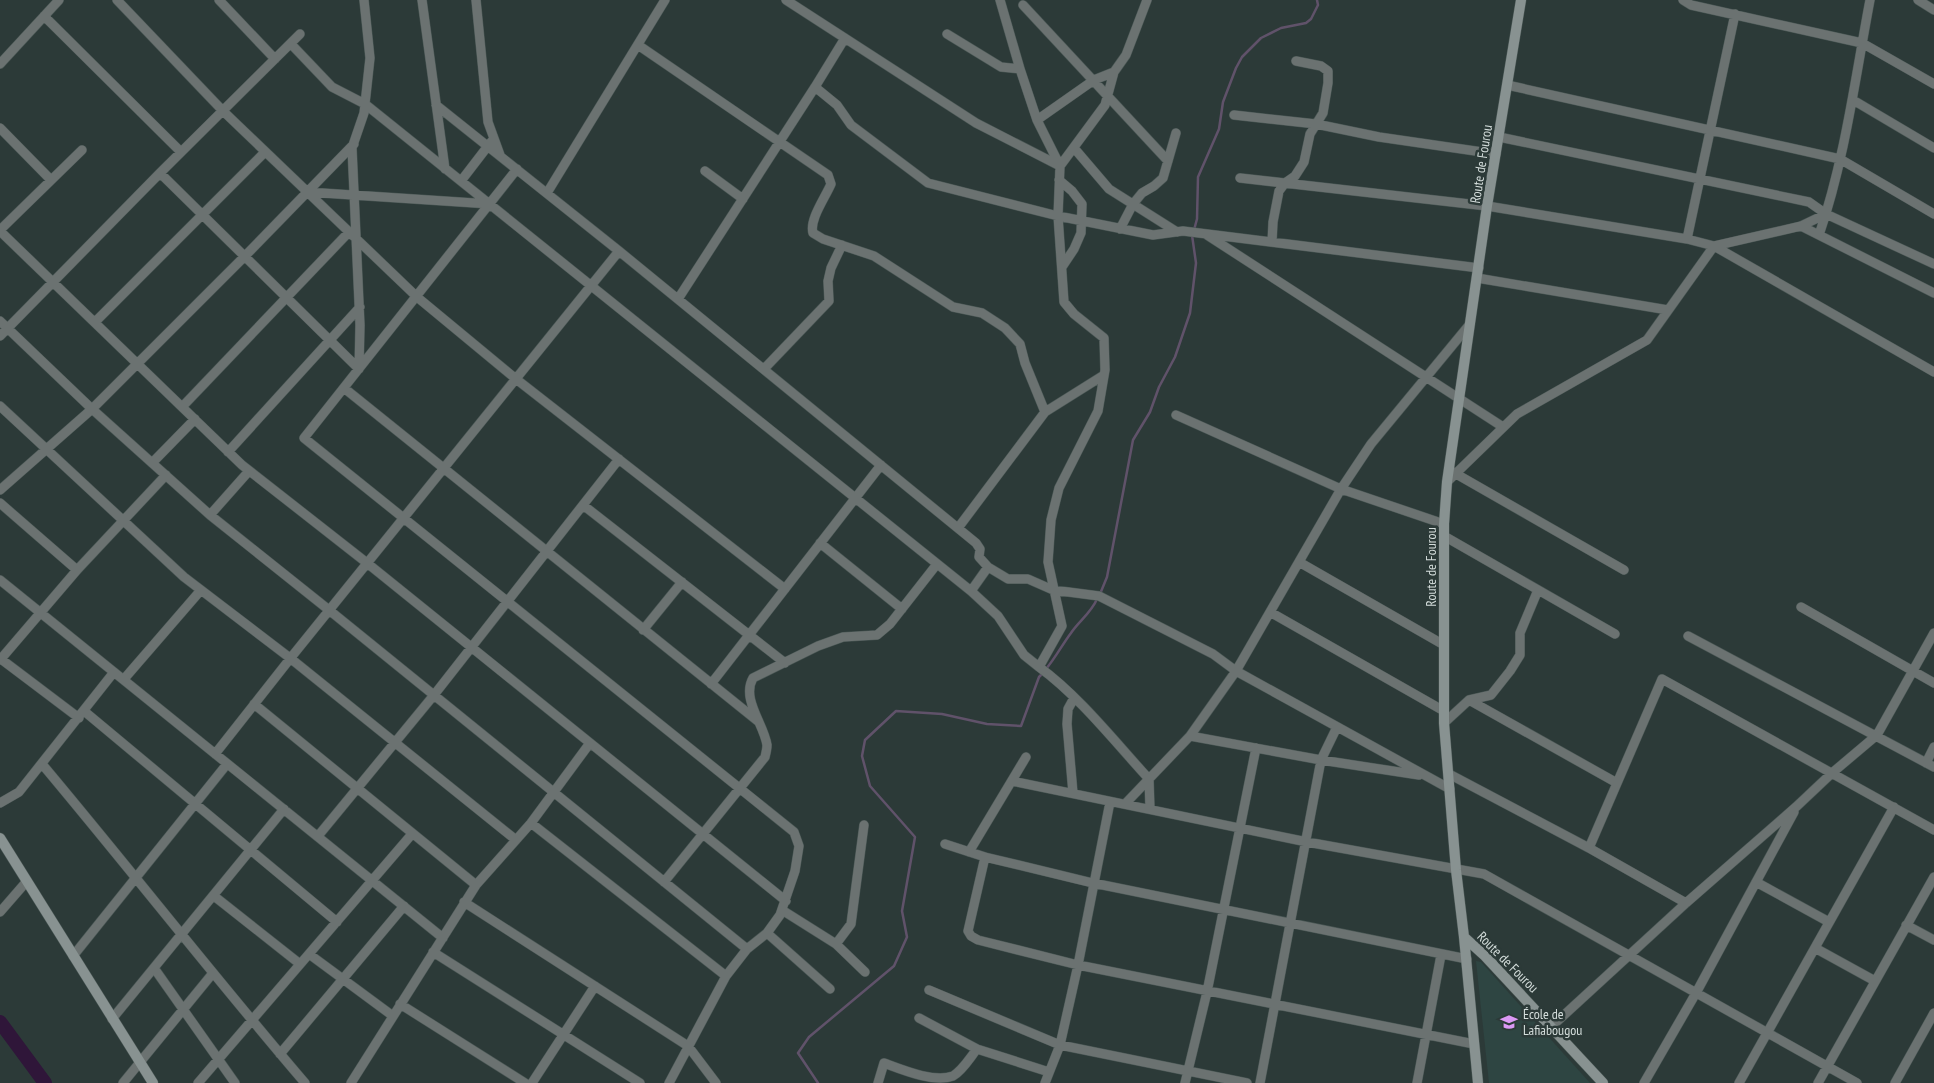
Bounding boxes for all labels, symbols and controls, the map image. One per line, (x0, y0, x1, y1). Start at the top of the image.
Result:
street label: Route de Fourou (1466, 123, 1496, 205)
street label: Route de Fourou (1422, 527, 1440, 607)
street label: Route de Fourou (1474, 928, 1542, 996)
place label: École de Lafiabougou (1523, 1005, 1582, 1039)
school or university icon: École de Lafiabougou (1499, 1012, 1519, 1032)

